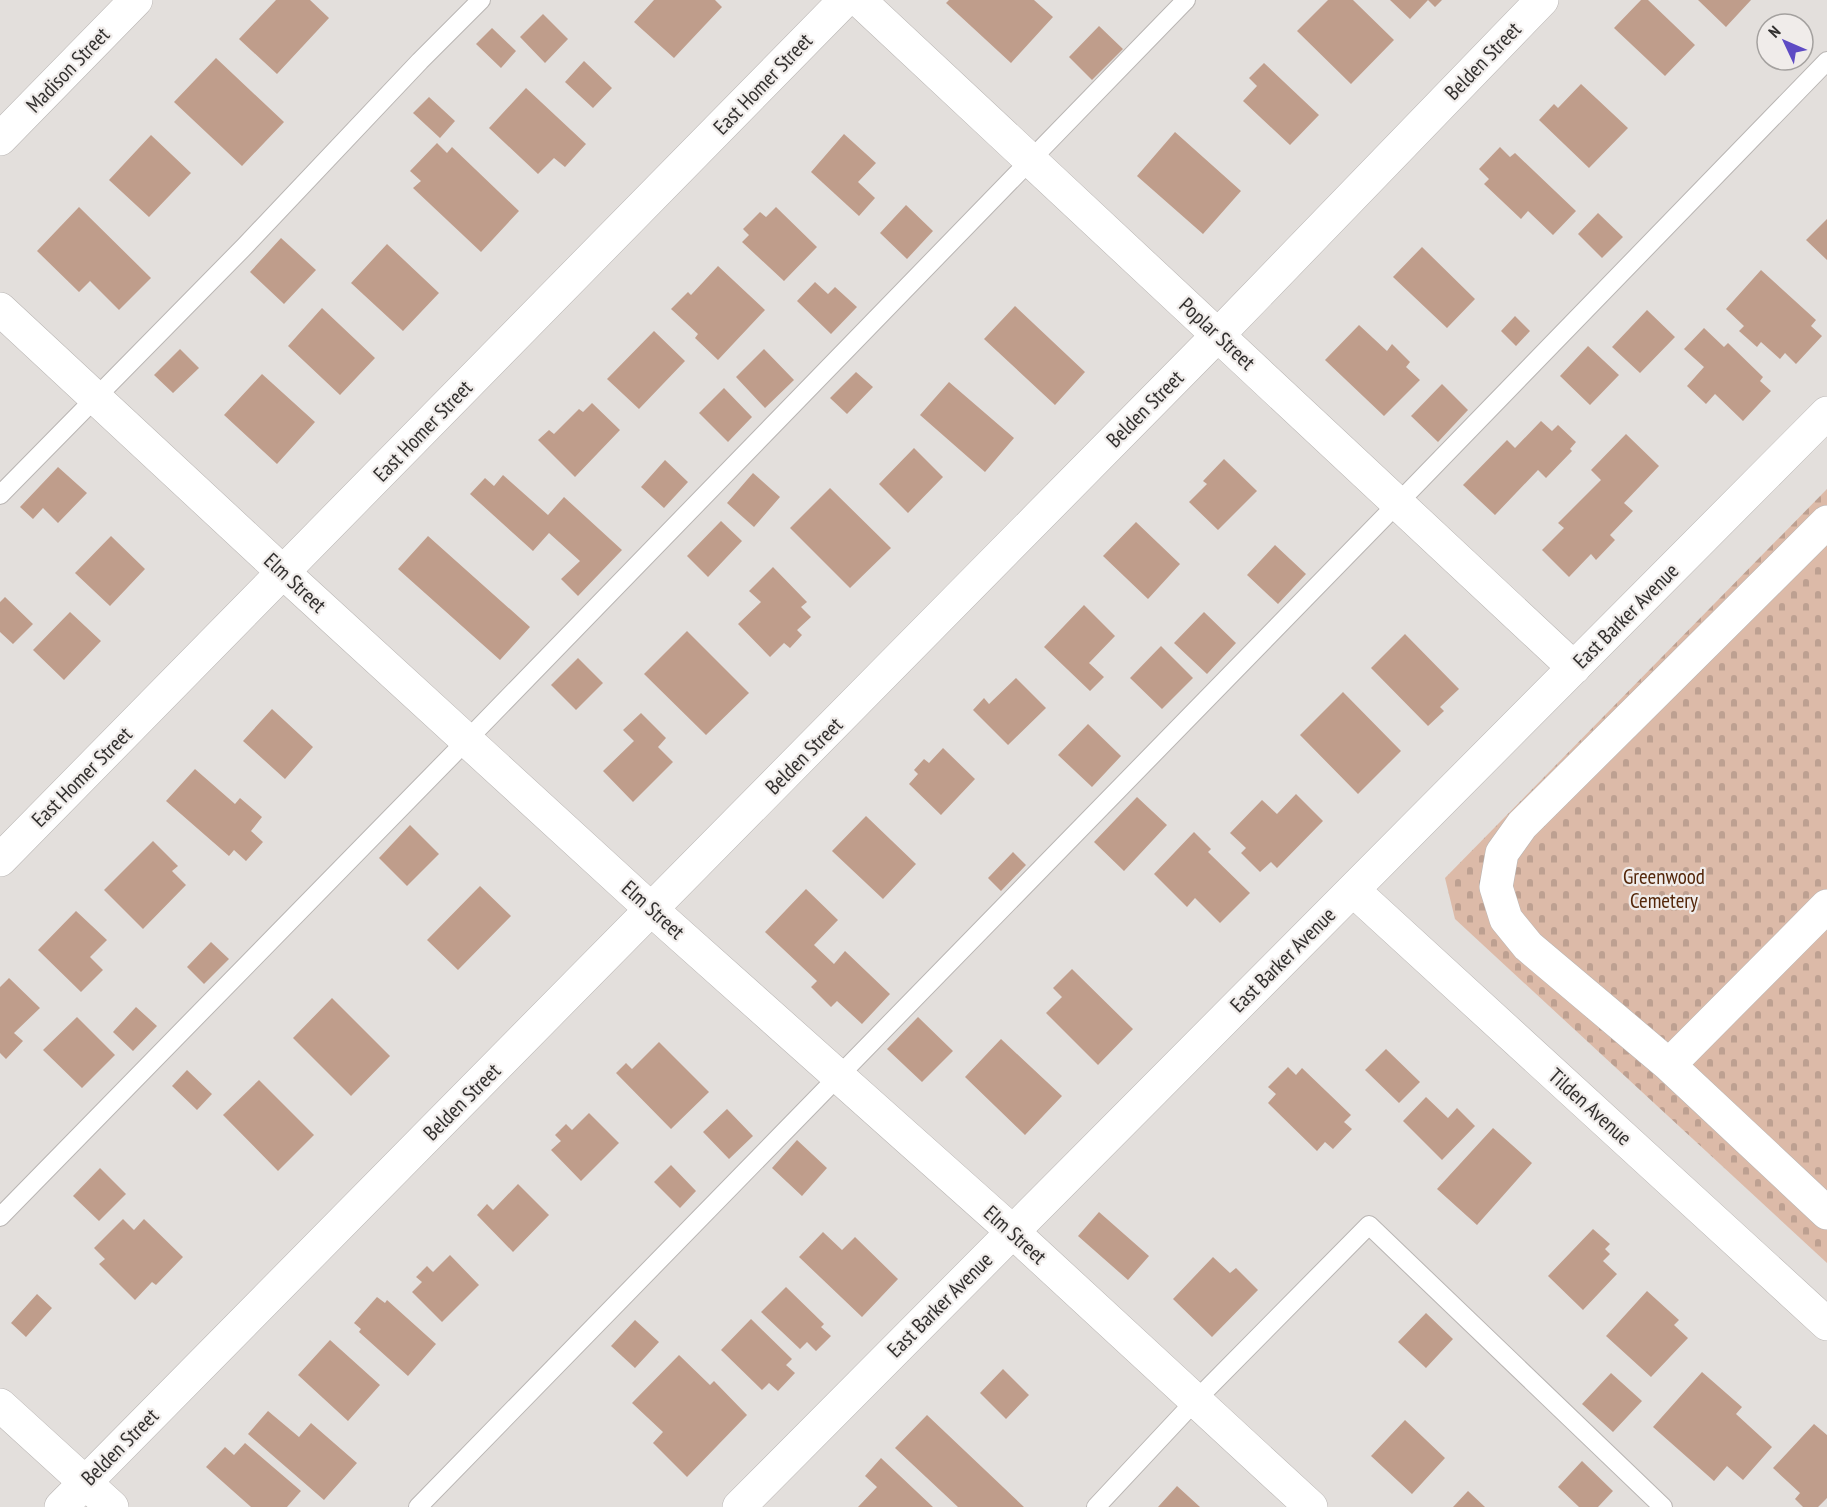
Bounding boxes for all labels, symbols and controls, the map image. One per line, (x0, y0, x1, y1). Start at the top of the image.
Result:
north arrow (1755, 12, 1815, 72)
street label: Belden Street (1439, 16, 1527, 105)
street label: Madison Street (20, 21, 115, 118)
text: N (1764, 22, 1784, 42)
street label: East Homer Street (707, 27, 818, 140)
street label: Poplar Street (1174, 292, 1261, 376)
street label: Belden Street (1100, 364, 1189, 453)
street label: East Homer Street (367, 374, 478, 487)
street label: Elm Street (259, 547, 332, 618)
street label: East Barker Avenue (1567, 557, 1684, 674)
street label: Belden Street (759, 711, 848, 800)
street label: East Homer Street (26, 721, 138, 833)
park label: Greenwood Cemetery (1623, 863, 1705, 914)
street label: Elm Street (616, 874, 691, 945)
street label: East Barker Avenue (1224, 901, 1341, 1018)
street label: Belden Street (417, 1057, 506, 1146)
street label: Tilden Avenue (1543, 1062, 1638, 1151)
street label: Elm Street (978, 1199, 1053, 1270)
street label: East Barker Avenue (881, 1246, 998, 1363)
street label: Belden Street (75, 1402, 164, 1491)

